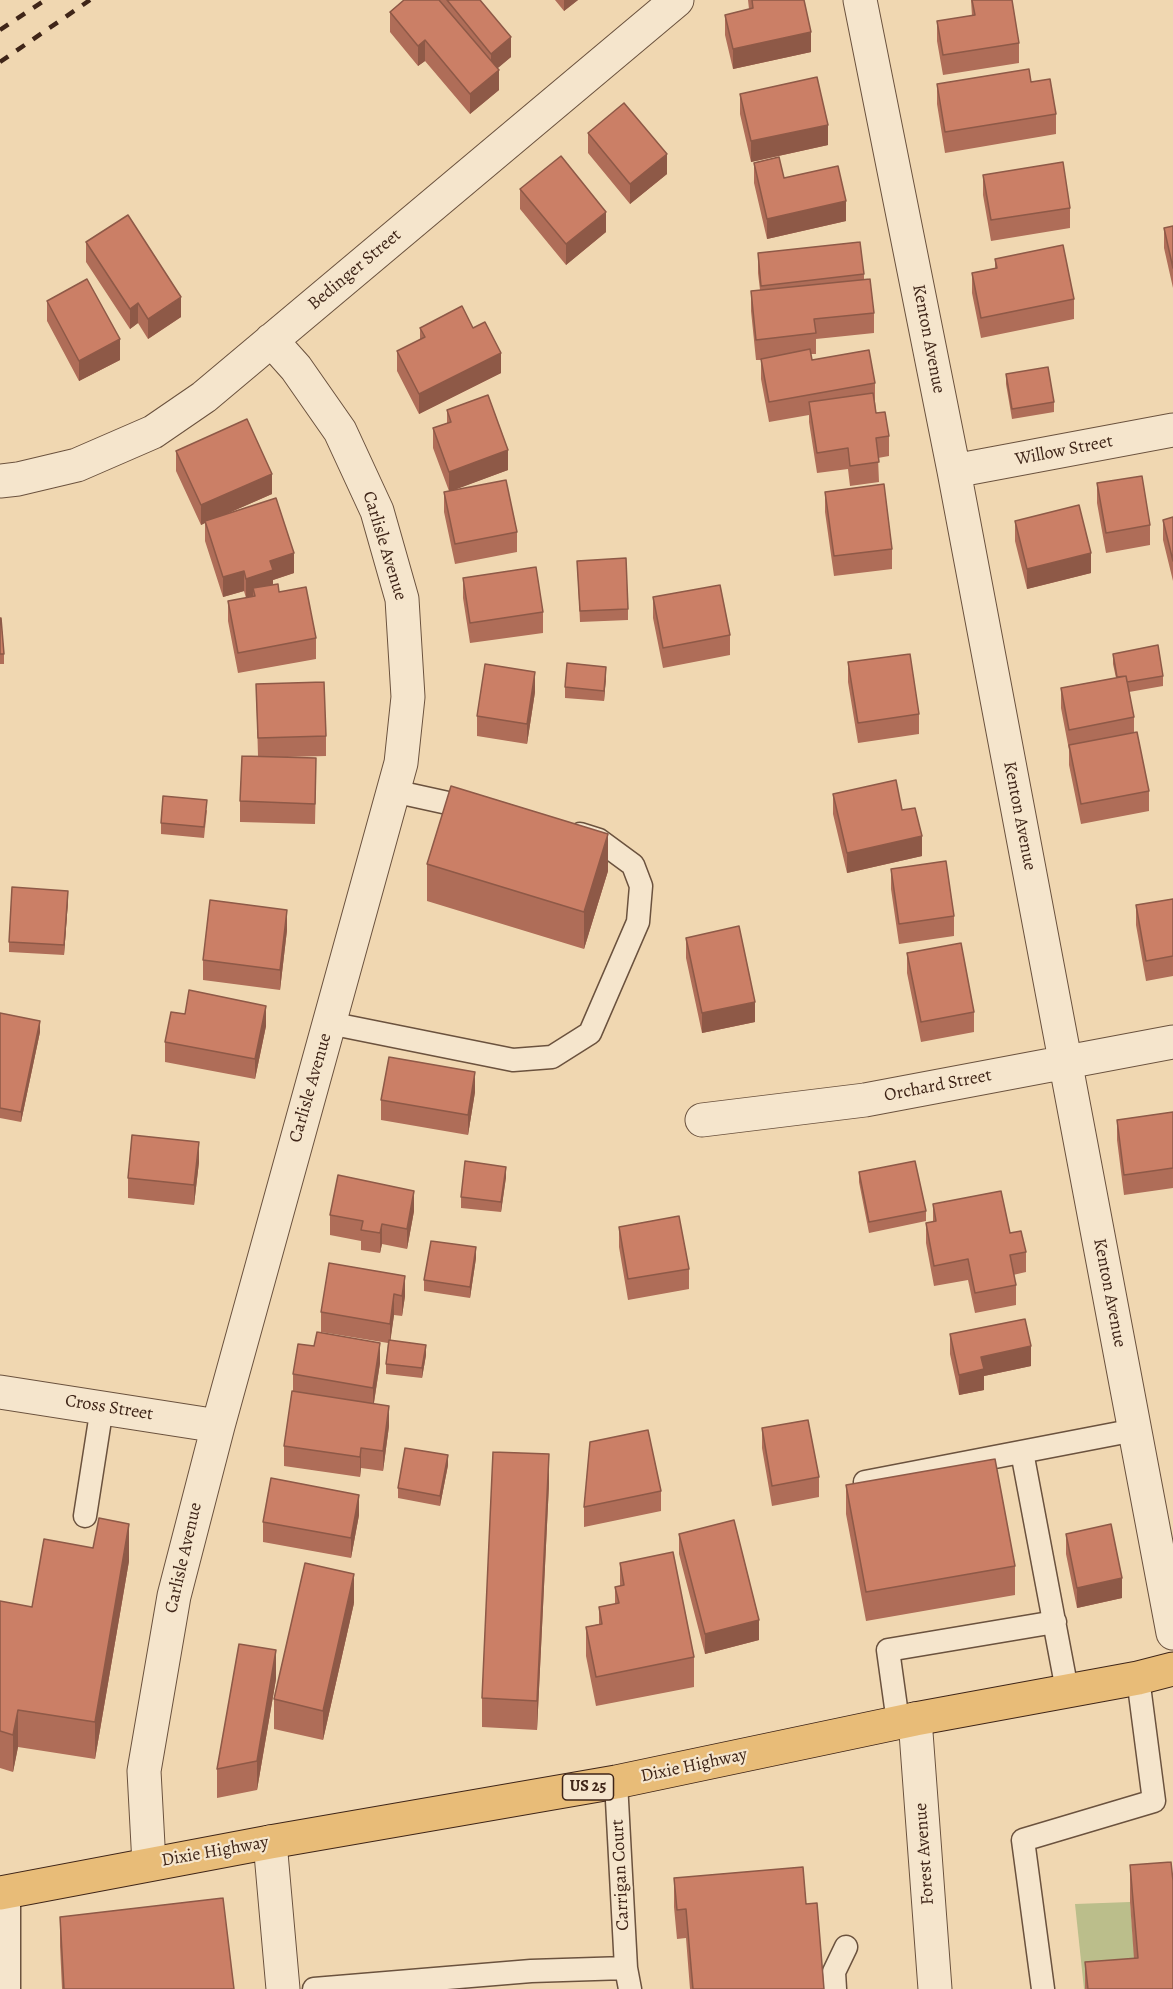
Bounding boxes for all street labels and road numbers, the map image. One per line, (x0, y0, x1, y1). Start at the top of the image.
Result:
street label: Bedinger Street (304, 225, 406, 315)
street label: Kenton Avenue (907, 283, 949, 395)
street label: Willow Street (1013, 431, 1115, 471)
street label: Carlisle Avenue (357, 489, 411, 603)
street label: Kenton Avenue (998, 760, 1040, 872)
street label: Carlisle Avenue (285, 1031, 337, 1145)
street label: Orchard Street (882, 1065, 994, 1107)
street label: Kenton Avenue (1088, 1237, 1130, 1349)
street label: Cross Street (63, 1390, 155, 1426)
street label: Carlisle Avenue (161, 1501, 207, 1615)
street label: Dixie Highway (639, 1744, 749, 1788)
road number: US 25 (562, 1774, 614, 1800)
street label: Forest Avenue (911, 1802, 939, 1906)
street label: Carrigan Court (607, 1819, 635, 1931)
street label: Dixie Highway (160, 1832, 270, 1872)

